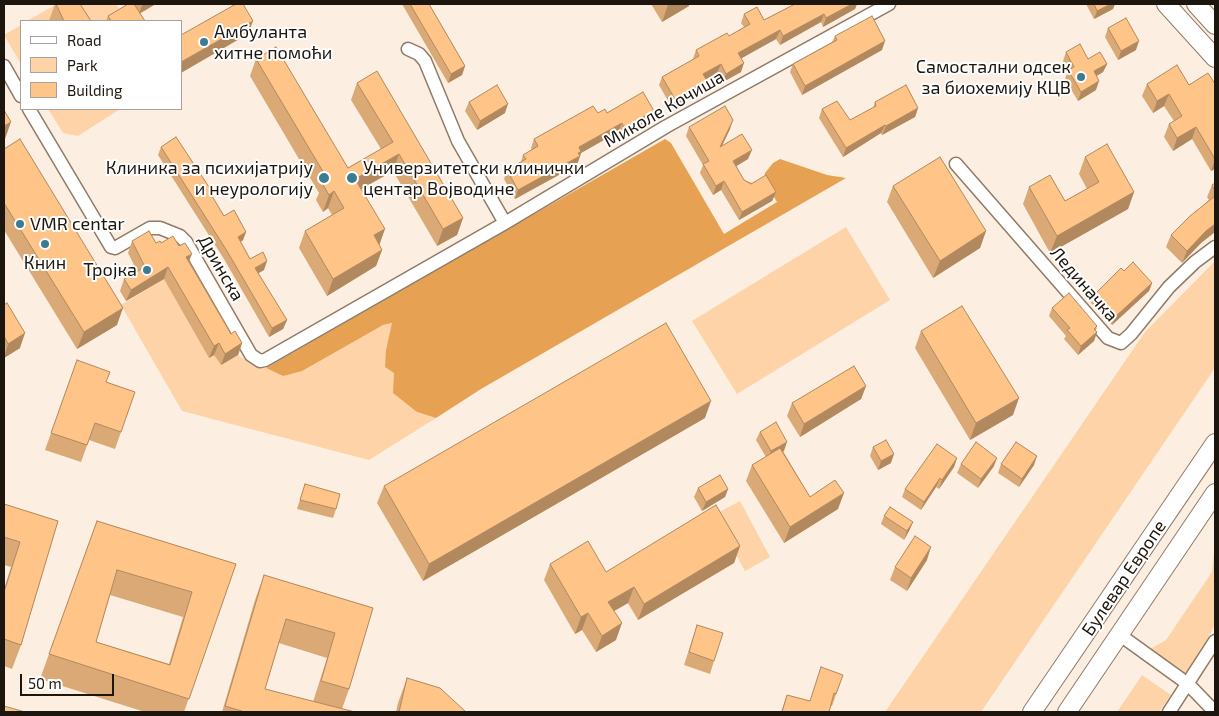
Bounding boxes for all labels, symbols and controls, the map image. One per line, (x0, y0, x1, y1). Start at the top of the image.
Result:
legend (20, 20, 182, 110)
place label: Амбуланта хитне помоћи (214, 21, 332, 64)
text: Road (67, 31, 102, 49)
marker: Амбуланта хитне помоћи (198, 36, 210, 48)
text: Park (67, 56, 98, 74)
place label: Самостални одсек за биохемију КЦВ (916, 56, 1071, 98)
street label: Миколе Кочиша (600, 66, 728, 152)
marker: Самостални одсек за биохемију КЦВ (1075, 71, 1087, 83)
text: Building (67, 81, 122, 99)
place label: Клиника за психијатрију и неурологију (106, 157, 313, 200)
place label: Универзитетски клинички центар Војводине (363, 157, 584, 200)
marker: Клиника за психијатрију и неурологију (317, 171, 331, 185)
marker: Универзитетски клинички центар Војводине (345, 171, 359, 185)
place label: VMR centar (30, 213, 125, 235)
marker: VMR centar (14, 218, 26, 230)
street label: Дринска (194, 231, 248, 305)
marker: Книн (39, 238, 51, 250)
street label: Лединачка (1046, 242, 1122, 326)
place label: Книн (24, 252, 66, 274)
place label: Тројка (83, 259, 137, 281)
marker: Тројка (141, 264, 153, 276)
street label: Булевар Европе (1077, 516, 1171, 640)
scale bar (22, 664, 116, 696)
text: 50 m (28, 674, 62, 692)

